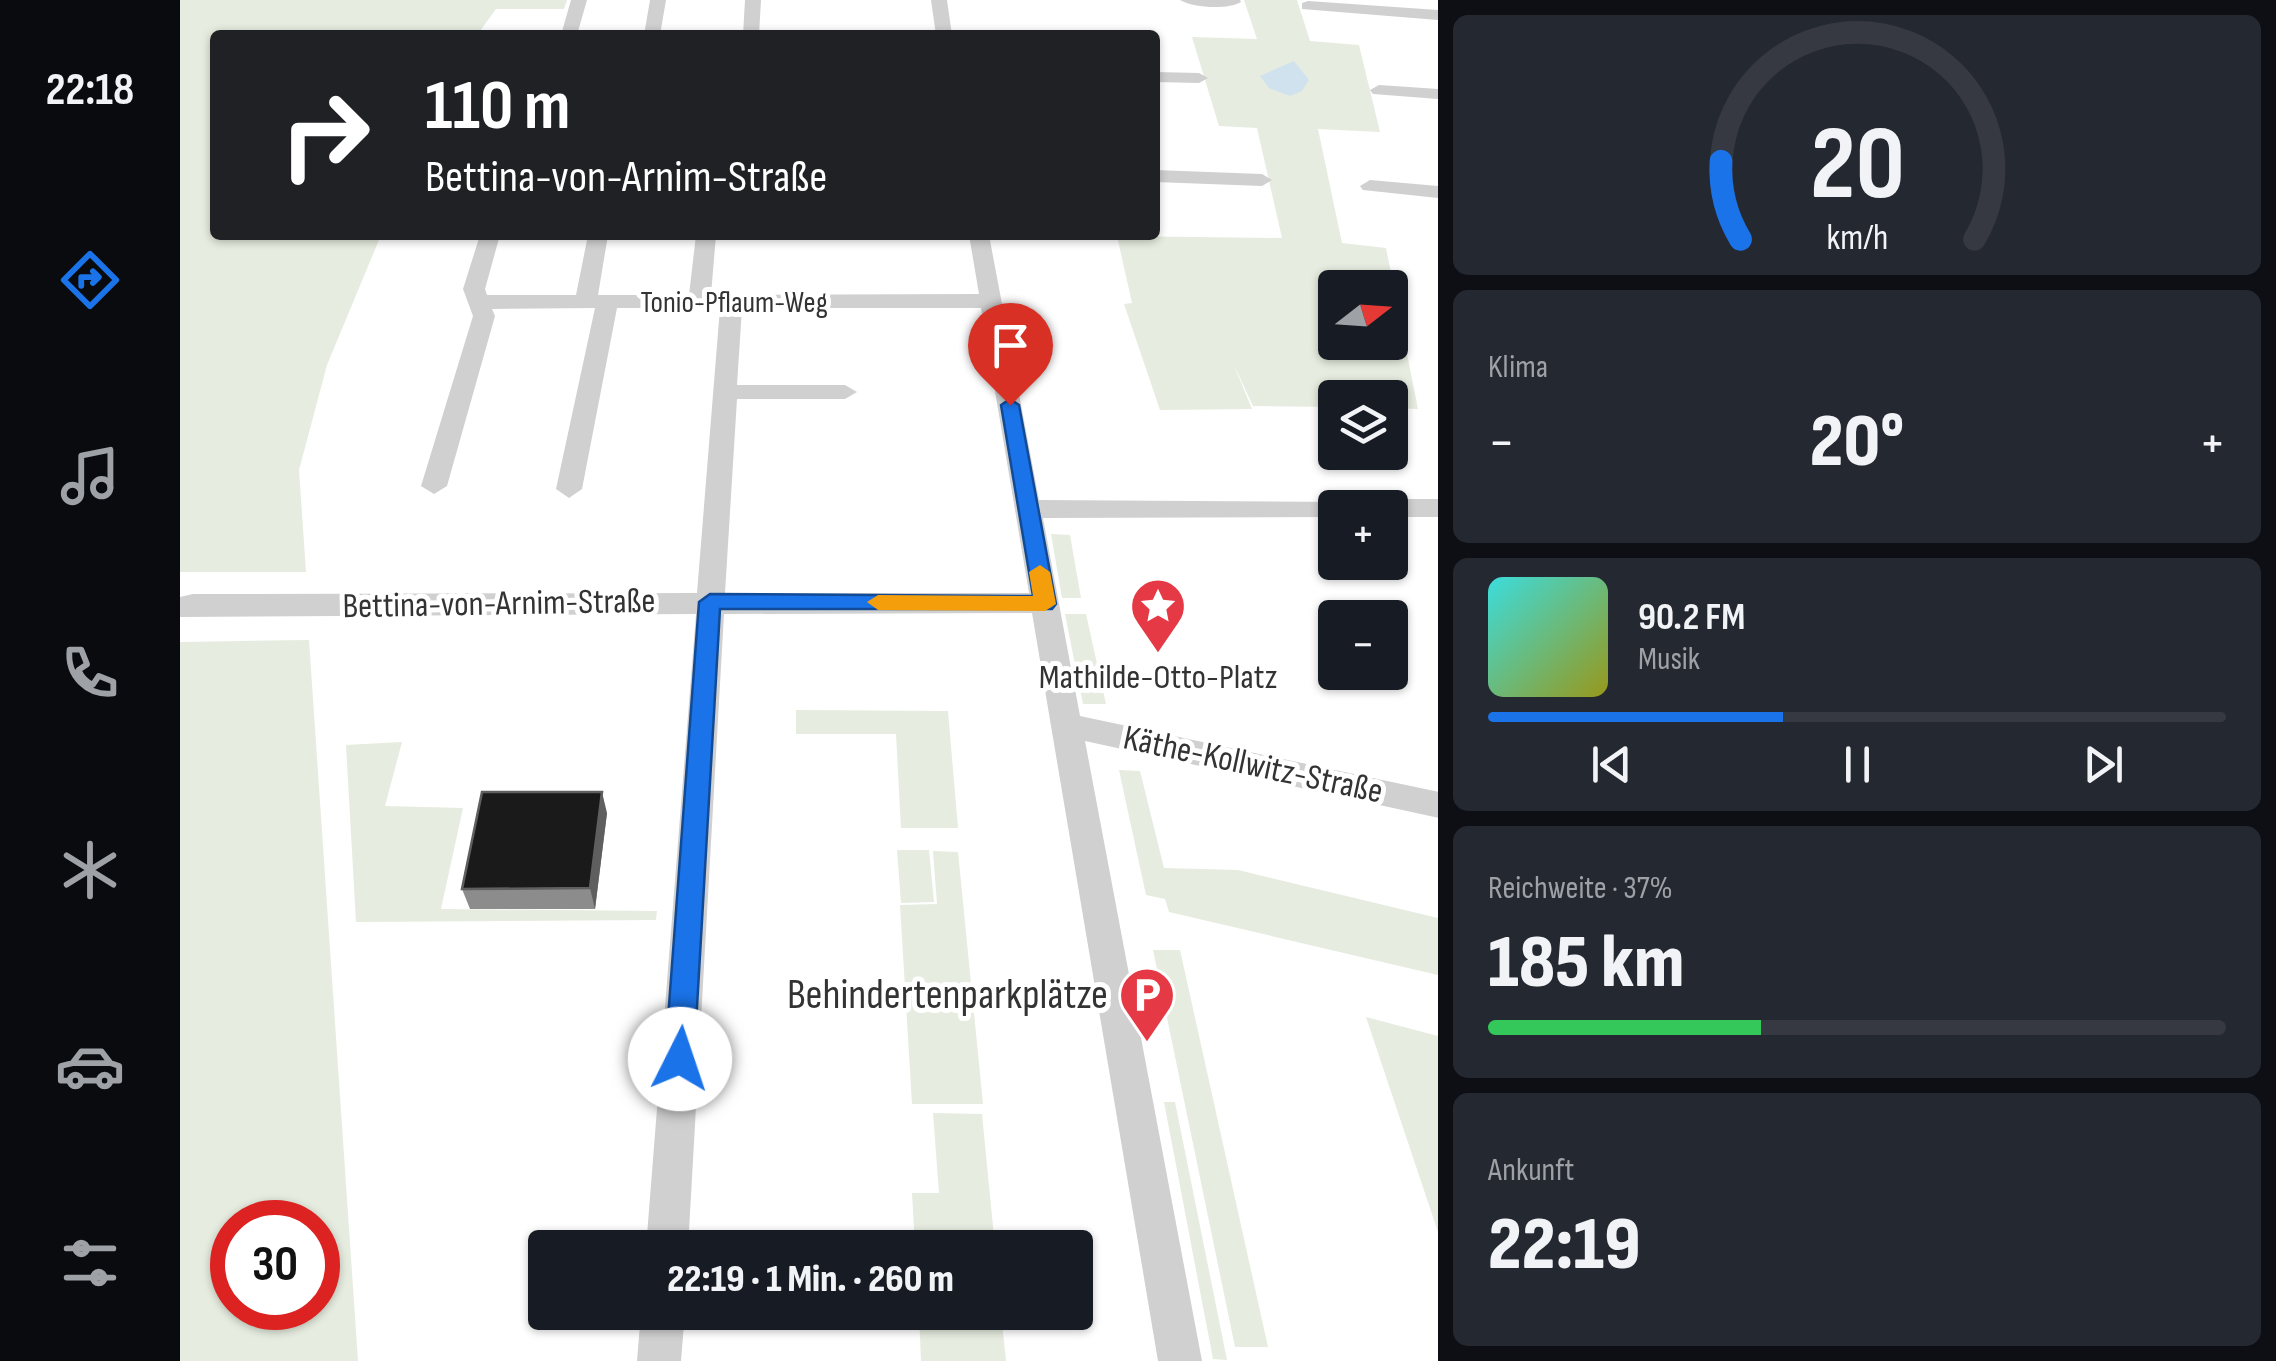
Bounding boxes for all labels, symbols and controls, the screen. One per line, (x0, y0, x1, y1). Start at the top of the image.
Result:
text: 22:18 (46, 63, 134, 118)
text: 110 m (425, 65, 571, 149)
icon: right (260, 70, 390, 200)
text: 20 (1809, 103, 1905, 228)
text: Bettina-von-Arnim-Straße (425, 150, 827, 205)
text: km/h (1826, 217, 1888, 260)
icon: directions (55, 245, 125, 315)
north arrow (1318, 270, 1408, 360)
map controls (1318, 270, 1408, 690)
street label: Tonio-Pflaum-Weg (640, 285, 828, 321)
pin (968, 303, 1053, 406)
icon: arrive (983, 318, 1038, 373)
text: Klima (1488, 348, 1548, 387)
button: layers (1318, 380, 1408, 470)
text: 20° (1810, 397, 1904, 488)
text: − (1488, 410, 1515, 477)
text: + (2199, 410, 2226, 477)
icon: music (55, 441, 125, 511)
button: + (1318, 490, 1408, 580)
place icon: Mathilde-Otto-Platz (1128, 576, 1188, 655)
street label: Bettina-von-Arnim-Straße (342, 580, 656, 628)
text: 90.2 FM (1638, 595, 1745, 640)
button: − (1318, 600, 1408, 690)
icon: phone (55, 638, 125, 708)
text: Musik (1638, 640, 1700, 679)
place label: Mathilde-Otto-Platz (1039, 656, 1277, 699)
street label: Käthe-Kollwitz-Straße (1119, 717, 1387, 813)
icon: previous (1584, 737, 1639, 792)
icon: pause (1830, 737, 1885, 792)
icon: next (2076, 737, 2131, 792)
icon: climate (55, 835, 125, 905)
text: Reichweite · 37% (1488, 869, 1673, 908)
text: 185 km (1488, 918, 1685, 1009)
parking icon: Behindertenparkplätze (1117, 965, 1177, 1044)
place label: Behindertenparkplätze (787, 970, 1108, 1021)
position arrow (628, 1007, 732, 1111)
icon: car (55, 1031, 125, 1101)
text: Ankunft (1488, 1151, 1574, 1190)
speed limit sign: 30 (210, 1200, 340, 1330)
text: 22:19 (1488, 1200, 1641, 1291)
icon: filters (55, 1228, 125, 1298)
text: 22:19 · 1 Min. · 260 m (667, 1257, 954, 1302)

